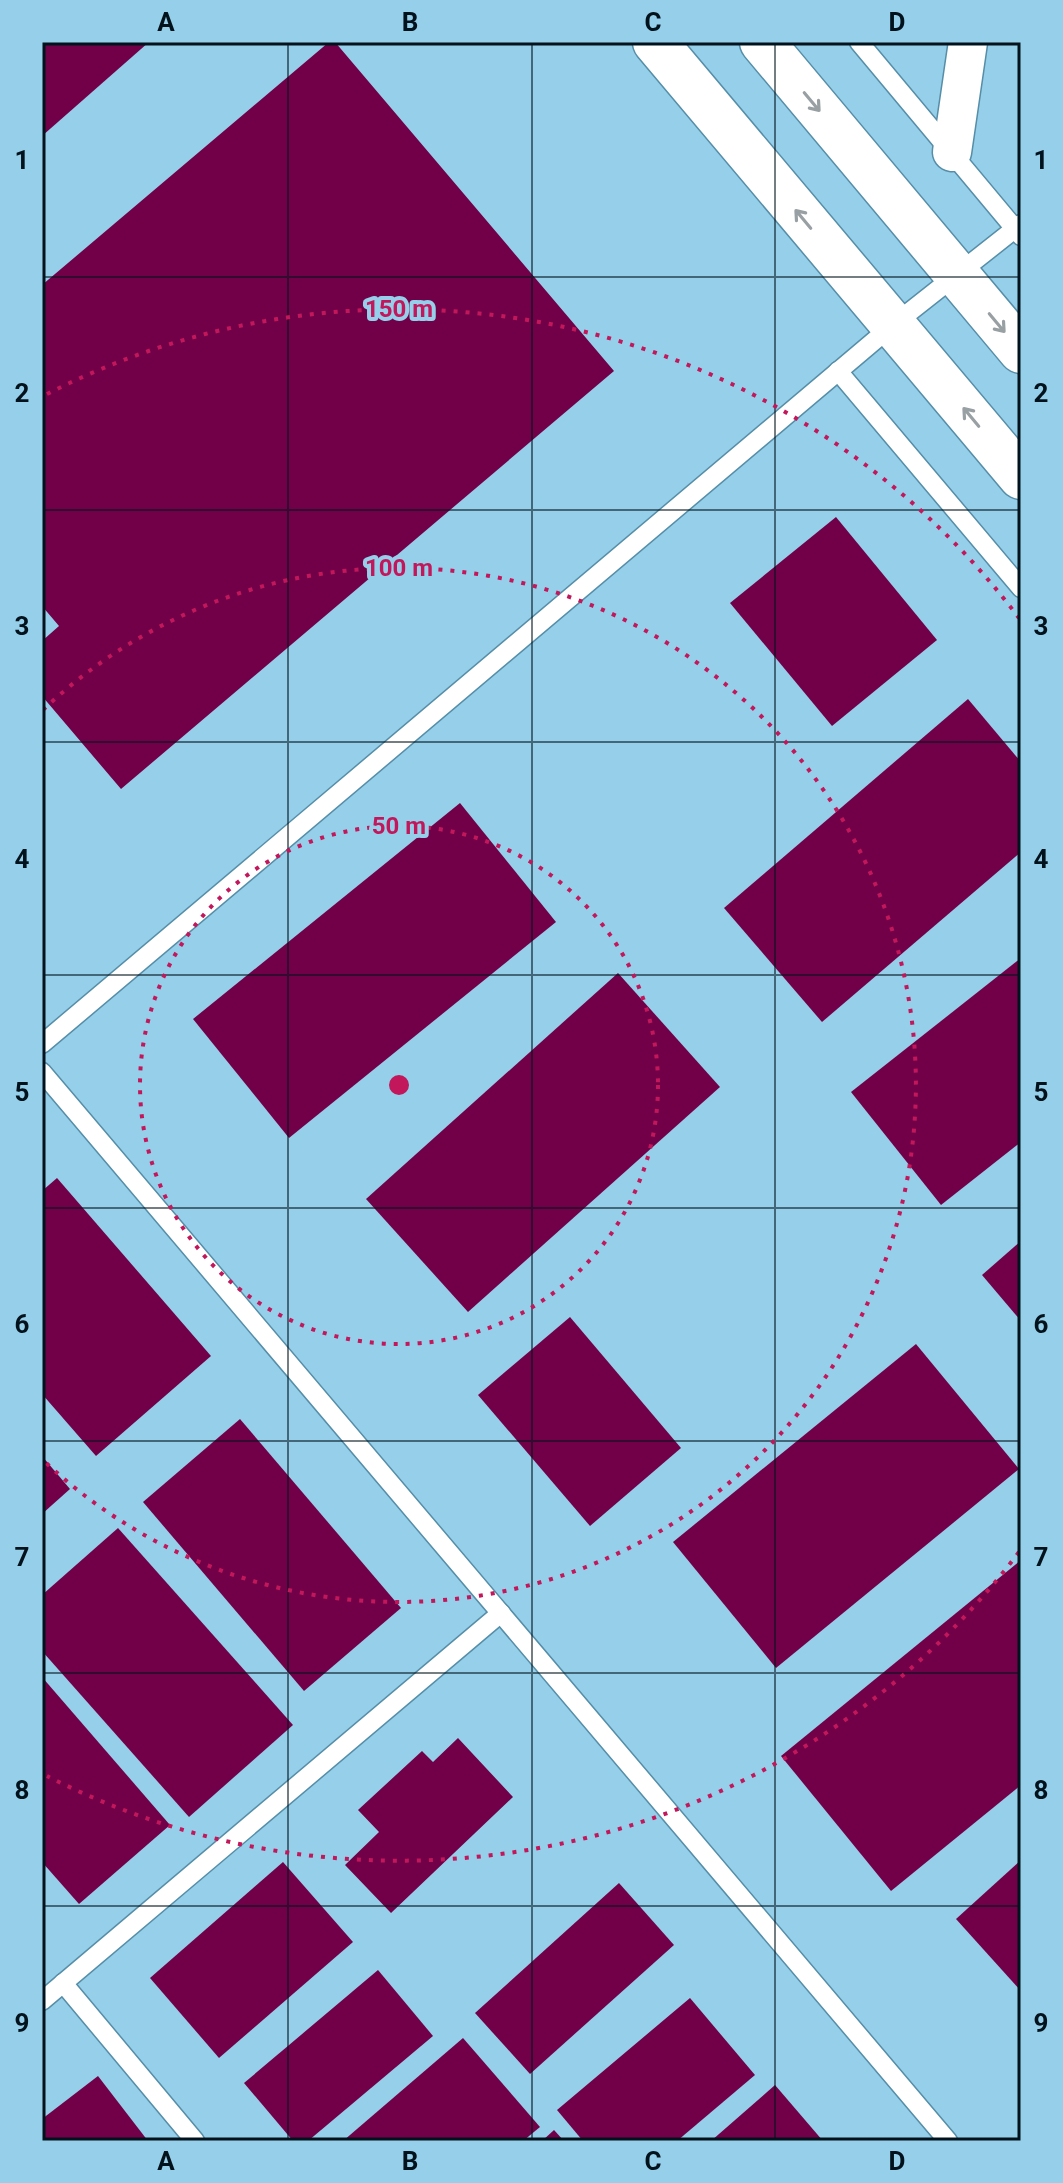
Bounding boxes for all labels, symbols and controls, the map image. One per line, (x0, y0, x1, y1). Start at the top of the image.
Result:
text: A (157, 7, 175, 37)
text: B (402, 7, 418, 37)
text: C (644, 7, 662, 37)
text: D (889, 7, 905, 37)
one-way arrow (803, 91, 821, 112)
text: 1 (15, 145, 29, 175)
text: 1 (1034, 145, 1048, 175)
one-way arrow (794, 209, 812, 229)
text: 150 m (365, 295, 433, 323)
one-way arrow (988, 312, 1006, 332)
text: 2 (15, 378, 29, 408)
text: 2 (1034, 378, 1048, 408)
one-way arrow (962, 408, 980, 428)
text: 100 m (365, 554, 433, 582)
text: 3 (15, 611, 29, 641)
text: 3 (1034, 611, 1048, 641)
text: 50 m (372, 812, 426, 840)
text: 4 (15, 844, 30, 874)
text: 4 (1034, 844, 1049, 874)
centre of rings (385, 1071, 413, 1099)
text: 5 (15, 1077, 29, 1107)
text: 5 (1034, 1077, 1048, 1107)
text: 6 (15, 1309, 30, 1339)
text: 6 (1034, 1309, 1049, 1339)
text: 7 (15, 1542, 29, 1572)
text: 7 (1034, 1542, 1048, 1572)
text: 8 (15, 1775, 29, 1805)
text: 8 (1034, 1775, 1048, 1805)
text: 9 (15, 2008, 29, 2038)
text: 9 (1034, 2008, 1048, 2038)
text: A (157, 2146, 175, 2176)
text: B (402, 2146, 418, 2176)
text: C (644, 2146, 662, 2176)
text: D (889, 2146, 905, 2176)

